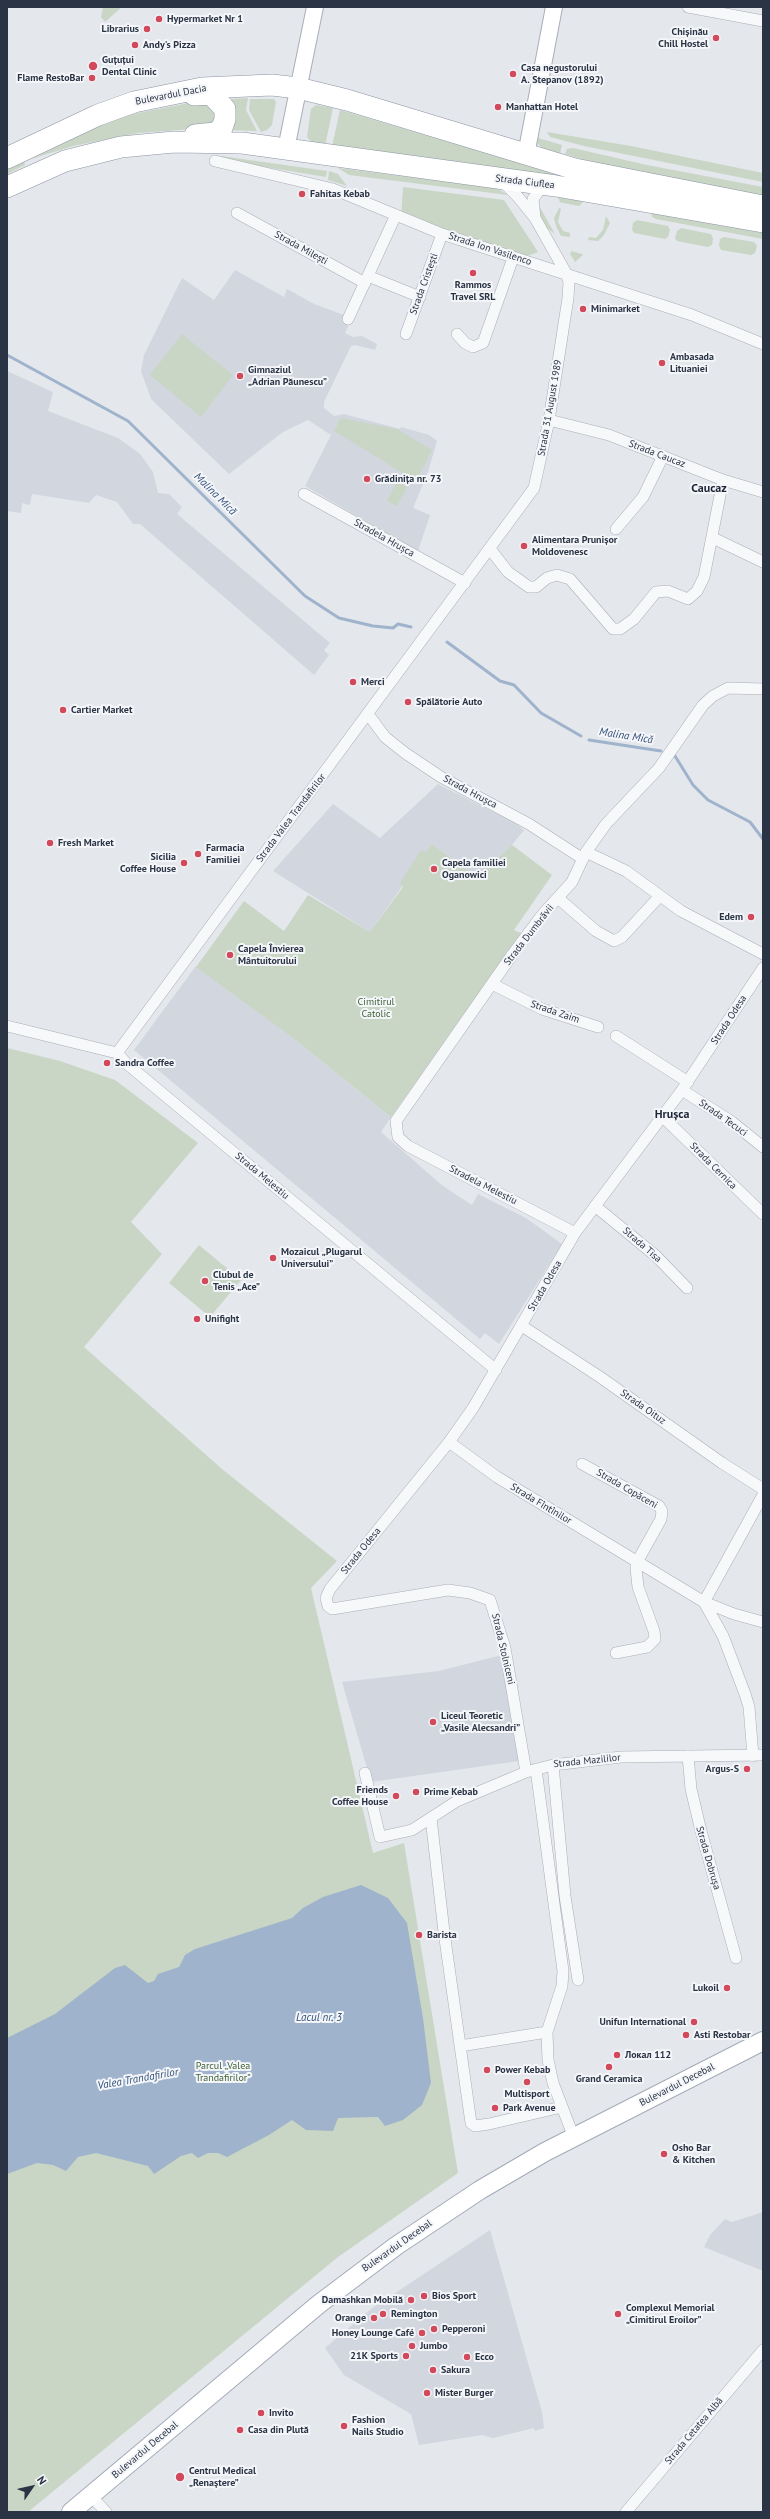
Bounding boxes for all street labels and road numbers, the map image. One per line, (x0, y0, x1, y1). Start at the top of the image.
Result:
street label: Bulevardul Dacia (134, 82, 208, 108)
street label: Strada Ciuflea (495, 172, 555, 192)
street label: Strada Milești (272, 228, 330, 268)
street label: Strada Ion Vasilenco (447, 230, 533, 268)
street label: Strada Cristești (407, 252, 441, 316)
street label: Strada 31 August 1989 (536, 359, 564, 457)
street label: Strada Caucaz (627, 438, 687, 470)
street label: Stradela Hrușca (352, 516, 416, 560)
street label: Strada Valea Trandafirilor (254, 771, 328, 865)
street label: Strada Hrușca (441, 773, 499, 811)
street label: Strada Dumbrăvii (501, 902, 557, 968)
street label: Strada Odesa (709, 993, 749, 1047)
street label: Strada Zaim (529, 998, 581, 1026)
street label: Strada Tecuci (696, 1097, 750, 1139)
street label: Strada Cernica (687, 1140, 739, 1192)
street label: Strada Melestiu (233, 1150, 291, 1202)
street label: Stradela Melestiu (447, 1163, 519, 1207)
street label: Strada Tisa (620, 1225, 664, 1265)
street label: Strada Odesa (526, 1259, 564, 1313)
street label: Strada Oituz (618, 1387, 668, 1427)
street label: Strada Copăceni (594, 1467, 660, 1511)
street label: Strada Fîntînilor (508, 1481, 574, 1527)
street label: Strada Odesa (339, 1525, 383, 1577)
street label: Strada Stolniceni (489, 1612, 517, 1686)
street label: Strada Mazililor (553, 1752, 621, 1770)
street label: Strada Dobrușa (693, 1825, 723, 1891)
street label: Bulevardul Decebal (637, 2061, 717, 2109)
street label: Bulevardul Decebal (360, 2217, 434, 2275)
street label: Strada Cetatea Albă (662, 2395, 726, 2467)
street label: Bulevardul Decebal (109, 2419, 181, 2481)

